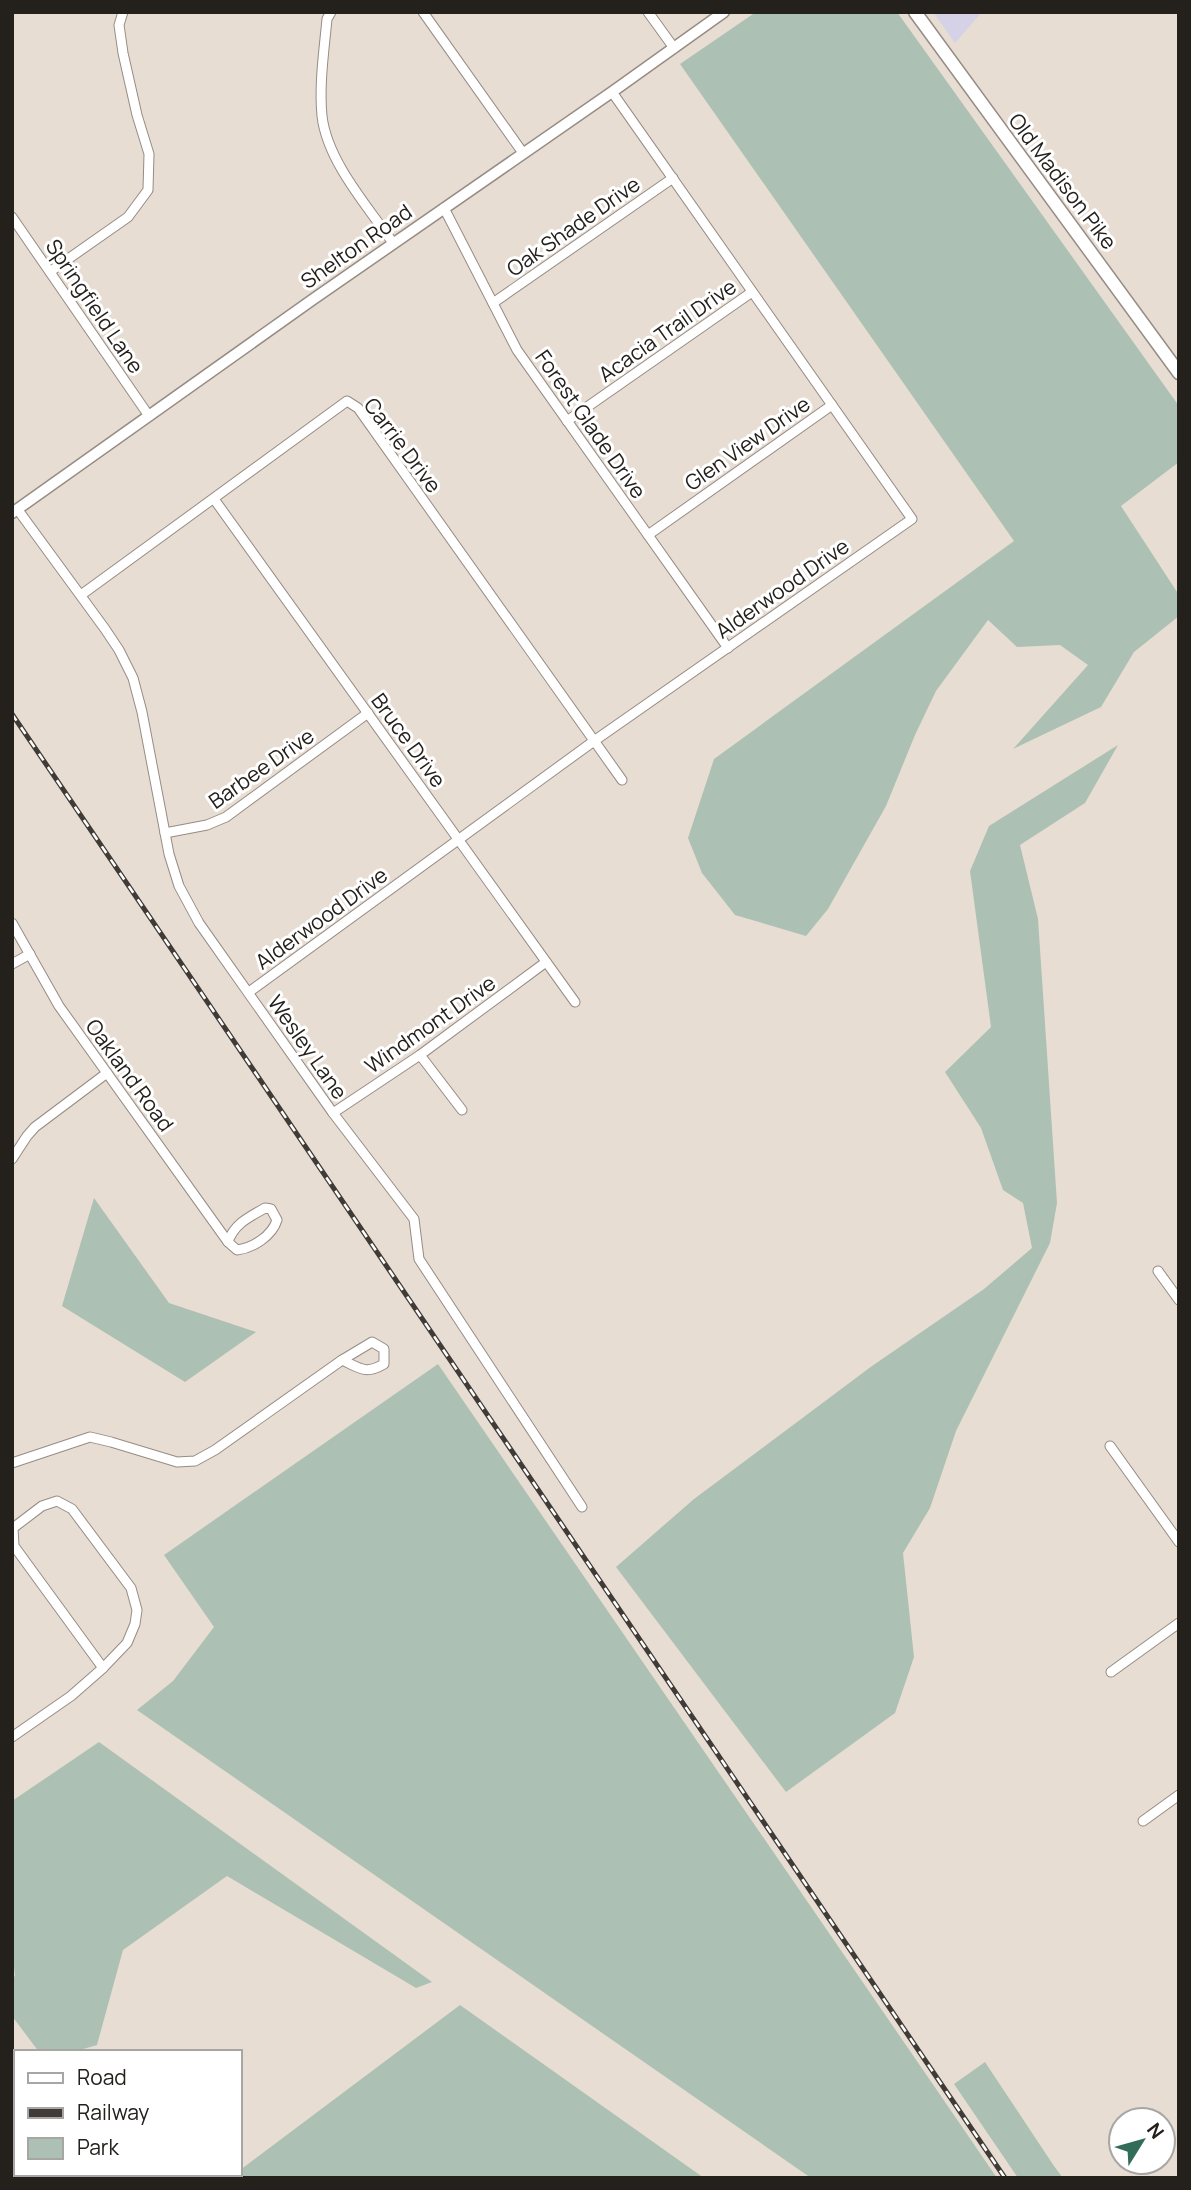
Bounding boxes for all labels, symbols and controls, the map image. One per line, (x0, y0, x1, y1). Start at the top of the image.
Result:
street label: Old Madison Pike (1003, 107, 1123, 255)
street label: Oak Shade Drive (501, 170, 645, 282)
street label: Shelton Road (295, 197, 417, 295)
street label: Springfield Lane (40, 233, 150, 379)
street label: Acacia Trail Drive (593, 272, 741, 388)
street label: Forest Glade Drive (529, 344, 653, 504)
street label: Glen View Drive (679, 389, 815, 497)
street label: Carrie Drive (358, 392, 448, 498)
street label: Alderwood Drive (710, 532, 854, 644)
street label: Bruce Drive (365, 687, 453, 793)
street label: Barbee Drive (203, 721, 319, 815)
street label: Alderwood Drive (249, 861, 393, 975)
street label: Windmont Drive (359, 969, 501, 1079)
street label: Wesley Lane (262, 989, 354, 1105)
street label: Oakland Road (80, 1013, 180, 1137)
legend (14, 2050, 242, 2176)
text: Road (77, 2063, 127, 2091)
text: Railway (77, 2098, 149, 2126)
north arrow (1107, 2106, 1177, 2176)
text: N (1141, 2117, 1170, 2144)
text: Park (77, 2133, 119, 2161)

